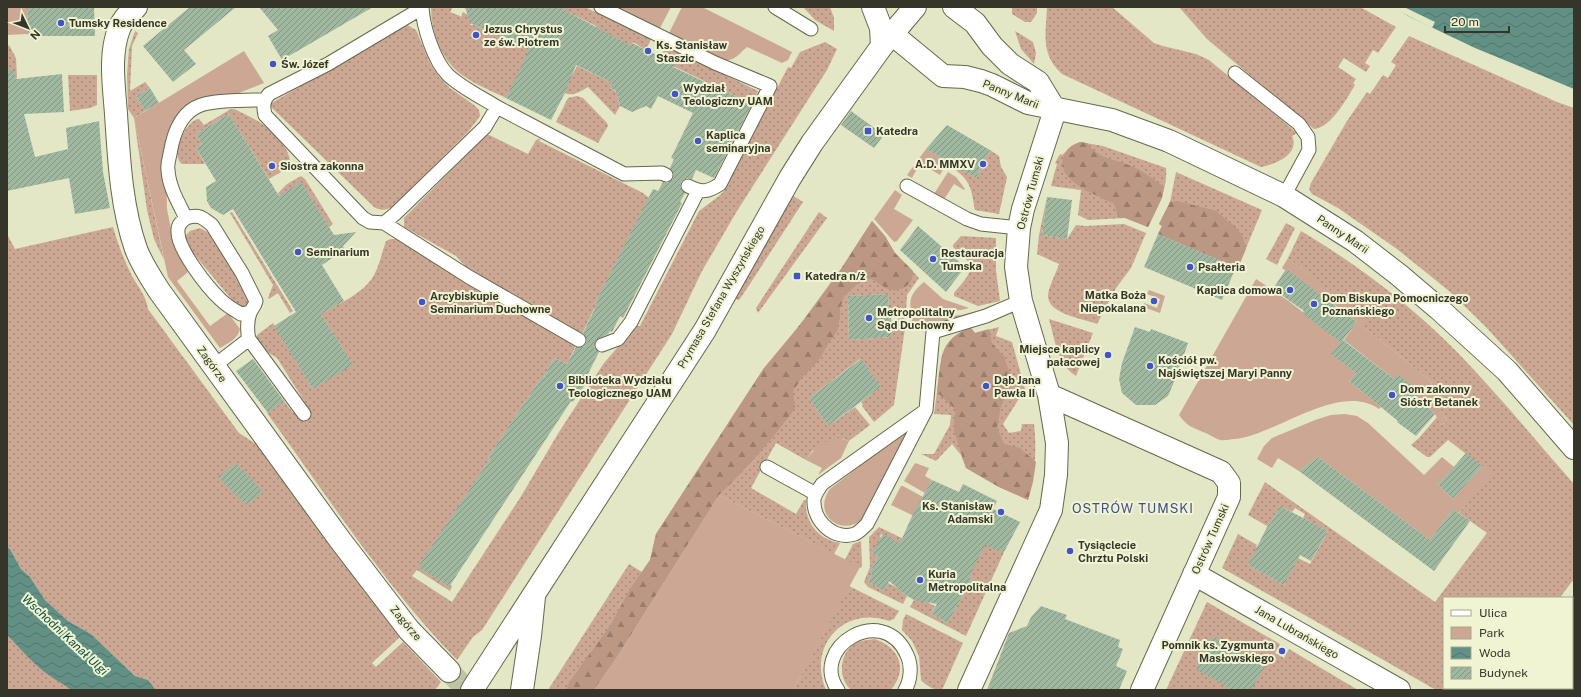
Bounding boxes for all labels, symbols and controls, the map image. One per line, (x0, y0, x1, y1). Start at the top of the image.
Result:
north arrow (8, 8, 48, 48)
scale bar (1445, 8, 1509, 34)
text: 20 m (1451, 15, 1479, 29)
place label: Tumsky Residence (69, 17, 167, 29)
marker: Tumsky Residence (56, 18, 66, 28)
place label: Jezus Chrystus ze św. Piotrem (484, 23, 563, 48)
text: N (28, 28, 43, 42)
marker: Jezus Chrystus ze św. Piotrem (471, 30, 481, 40)
place label: Ks. Stanisław Staszic (656, 39, 727, 64)
marker: Ks. Stanisław Staszic (643, 46, 653, 56)
place label: Św. Józef (281, 57, 329, 70)
marker: Św. Józef (268, 59, 278, 69)
street label: Panny Marii (981, 77, 1041, 111)
place label: Wydział Teologiczny UAM (683, 82, 773, 107)
marker: Wydział Teologiczny UAM (670, 89, 680, 99)
place label: Katedra (876, 125, 918, 137)
marker: Katedra (863, 126, 873, 136)
place label: Kaplica seminaryjna (706, 129, 770, 154)
marker: Kaplica seminaryjna (693, 136, 703, 146)
street label: Ostrów Tumski (1014, 155, 1046, 231)
place label: A.D. MMXV (915, 158, 975, 170)
marker: A.D. MMXV (978, 159, 988, 169)
place label: Siostra zakonna (280, 160, 364, 172)
marker: Siostra zakonna (267, 161, 277, 171)
street label: Panny Marii (1315, 212, 1371, 256)
street label: Prymasa Stefana Wyszyńskiego (675, 224, 767, 370)
place label: Seminarium (306, 246, 369, 258)
marker: Seminarium (293, 247, 303, 257)
place label: Restauracja Tumska (941, 247, 1004, 272)
marker: Restauracja Tumska (928, 254, 938, 264)
place label: Psałteria (1198, 261, 1245, 273)
marker: Psałteria (1185, 262, 1195, 272)
place label: Katedra n/ż (805, 270, 866, 282)
marker: Katedra n/ż (792, 271, 802, 281)
place label: Kaplica domowa (1196, 284, 1282, 296)
marker: Kaplica domowa (1285, 285, 1295, 295)
place label: Matka Boża Niepokalana (1080, 289, 1146, 314)
place label: Arcybiskupie Seminarium Duchowne (430, 290, 551, 315)
place label: Dom Biskupa Pomocniczego Poznańskiego (1322, 292, 1469, 317)
marker: Matka Boża Niepokalana (1149, 296, 1159, 306)
marker: Arcybiskupie Seminarium Duchowne (417, 297, 427, 307)
marker: Dom Biskupa Pomocniczego Poznańskiego (1309, 299, 1319, 309)
place label: Metropolitalny Sąd Duchowny (877, 306, 956, 331)
marker: Metropolitalny Sąd Duchowny (864, 313, 874, 323)
place label: Miejsce kaplicy pałacowej (1019, 343, 1101, 368)
street label: Zagórze (195, 344, 229, 384)
marker: Miejsce kaplicy pałacowej (1103, 350, 1113, 360)
place label: Kościół pw. Najświętszej Maryi Panny (1158, 354, 1293, 379)
marker: Kościół pw. Najświętszej Maryi Panny (1145, 361, 1155, 371)
place label: Biblioteka Wydziału Teologicznego UAM (568, 374, 672, 399)
place label: Dąb Jana Pawła II (994, 374, 1041, 399)
marker: Biblioteka Wydziału Teologicznego UAM (555, 381, 565, 391)
marker: Dąb Jana Pawła II (981, 381, 991, 391)
place label: Dom zakonny Sióstr Betanek (1400, 383, 1479, 408)
marker: Dom zakonny Sióstr Betanek (1387, 390, 1397, 400)
place label: Ks. Stanisław Adamski (922, 500, 993, 525)
district label: OSTRÓW TUMSKI (1072, 500, 1194, 516)
street label: Ostrów Tumski (1189, 502, 1231, 576)
marker: Ks. Stanisław Adamski (996, 507, 1006, 517)
place label: Tysiąclecie Chrztu Polski (1078, 539, 1148, 564)
marker: Tysiąclecie Chrztu Polski (1065, 546, 1075, 556)
place label: Kuria Metropolitalna (928, 568, 1006, 593)
marker: Kuria Metropolitalna (915, 575, 925, 585)
water label: Wschodni Kanał Ulgi (19, 592, 111, 678)
legend (1443, 597, 1573, 689)
street label: Zagórze (388, 603, 424, 643)
street label: Jana Lubrańskiego (1253, 603, 1341, 661)
text: Ulica (1479, 606, 1507, 620)
text: Park (1479, 626, 1505, 640)
place label: Pomnik ks. Zygmunta Masłowskiego (1161, 639, 1274, 664)
marker: Pomnik ks. Zygmunta Masłowskiego (1277, 646, 1287, 656)
text: Woda (1479, 646, 1510, 660)
text: Budynek (1479, 666, 1528, 680)

